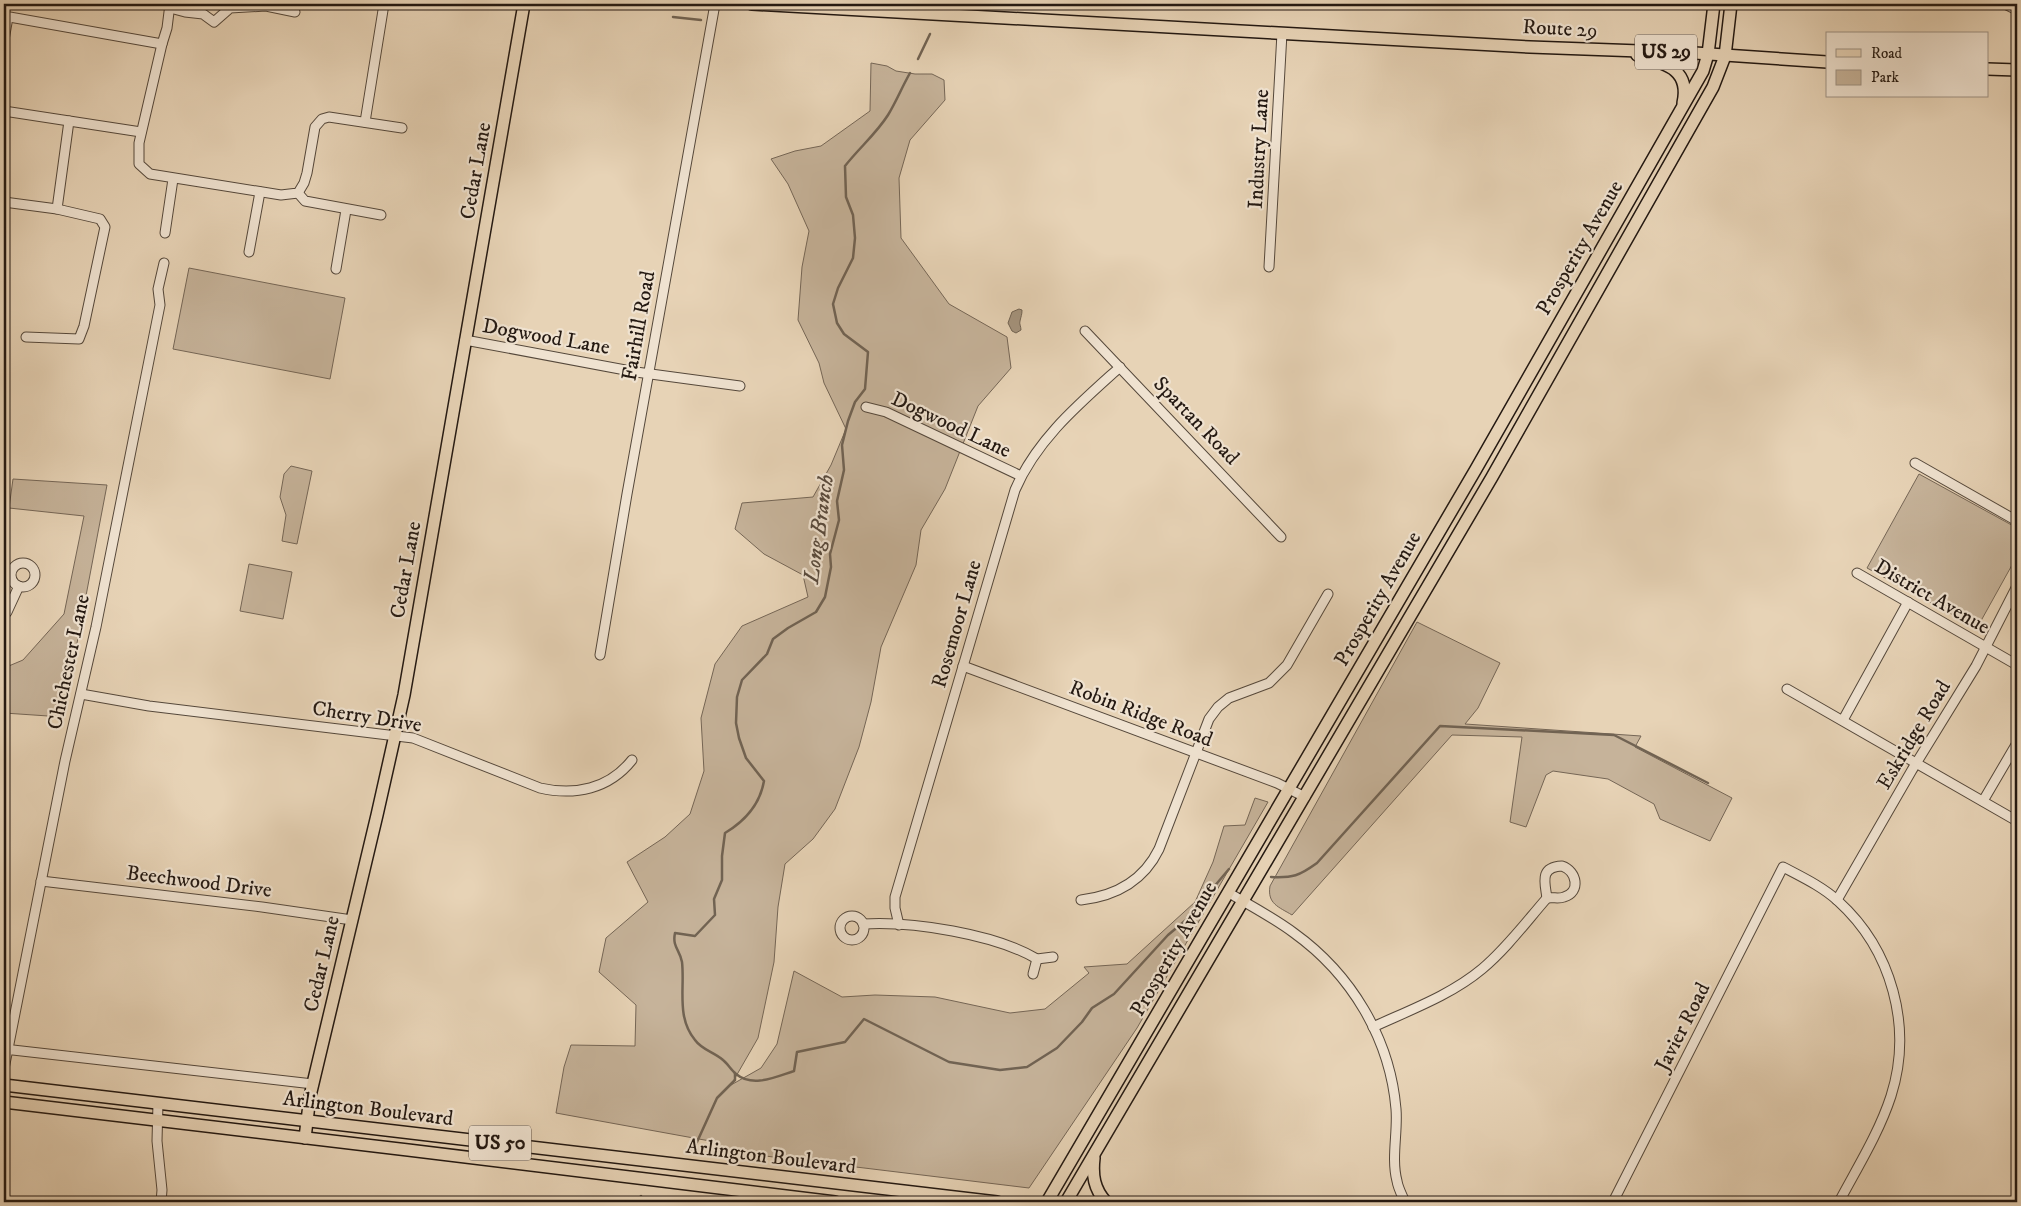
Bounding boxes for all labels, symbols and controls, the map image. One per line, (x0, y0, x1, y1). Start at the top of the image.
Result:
street label: Route 29 (1522, 14, 1598, 44)
legend (1826, 32, 1988, 98)
road number: US 29 (1635, 34, 1697, 70)
text: Road (1871, 44, 1903, 63)
text: Park (1871, 68, 1900, 87)
street label: Industry Lane (1243, 88, 1275, 210)
street label: Cedar Lane (455, 120, 497, 222)
street label: Prosperity Avenue (1531, 176, 1629, 320)
street label: Fairhill Road (617, 268, 662, 383)
street label: Dogwood Lane (480, 313, 612, 361)
street label: Spartan Road (1147, 371, 1245, 471)
street label: Dogwood Lane (887, 386, 1015, 464)
water label: Long Branch (798, 473, 840, 587)
street label: Cedar Lane (385, 519, 427, 621)
street label: Prosperity Avenue (1329, 527, 1427, 671)
street label: District Avenue (1870, 554, 1995, 641)
street label: Rosemoor Lane (926, 557, 988, 691)
street label: Chichester Lane (42, 592, 96, 732)
street label: Robin Ridge Road (1066, 675, 1217, 753)
street label: Eskridge Road (1871, 675, 1957, 794)
street label: Cherry Drive (310, 696, 424, 739)
street label: Beechwood Drive (125, 860, 273, 904)
street label: Prosperity Avenue (1125, 877, 1223, 1021)
street label: Cedar Lane (298, 913, 346, 1015)
street label: Javier Road (1649, 978, 1717, 1077)
street label: Arlington Boulevard (281, 1086, 455, 1132)
road number: US 50 (469, 1126, 531, 1160)
street label: Arlington Boulevard (684, 1134, 858, 1180)

